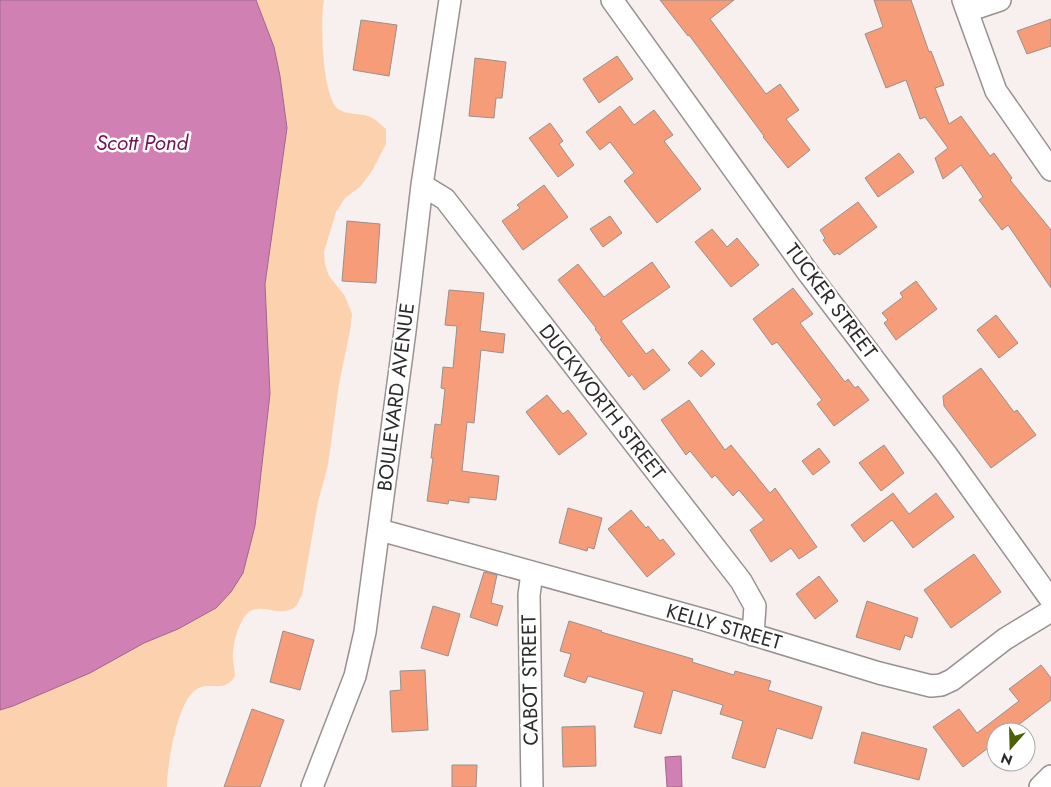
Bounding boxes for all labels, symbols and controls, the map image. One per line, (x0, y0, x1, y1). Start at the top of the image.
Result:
water label: Scott Pond (96, 128, 189, 158)
street label: TUCKER STREET (778, 237, 884, 365)
street label: BOULEVARD AVENUE (370, 301, 422, 493)
street label: DUCKWORTH STREET (532, 318, 673, 487)
street label: KELLY STREET (663, 597, 786, 658)
street label: CABOT STREET (514, 614, 546, 746)
north arrow (986, 722, 1036, 772)
text: N (998, 748, 1015, 771)

